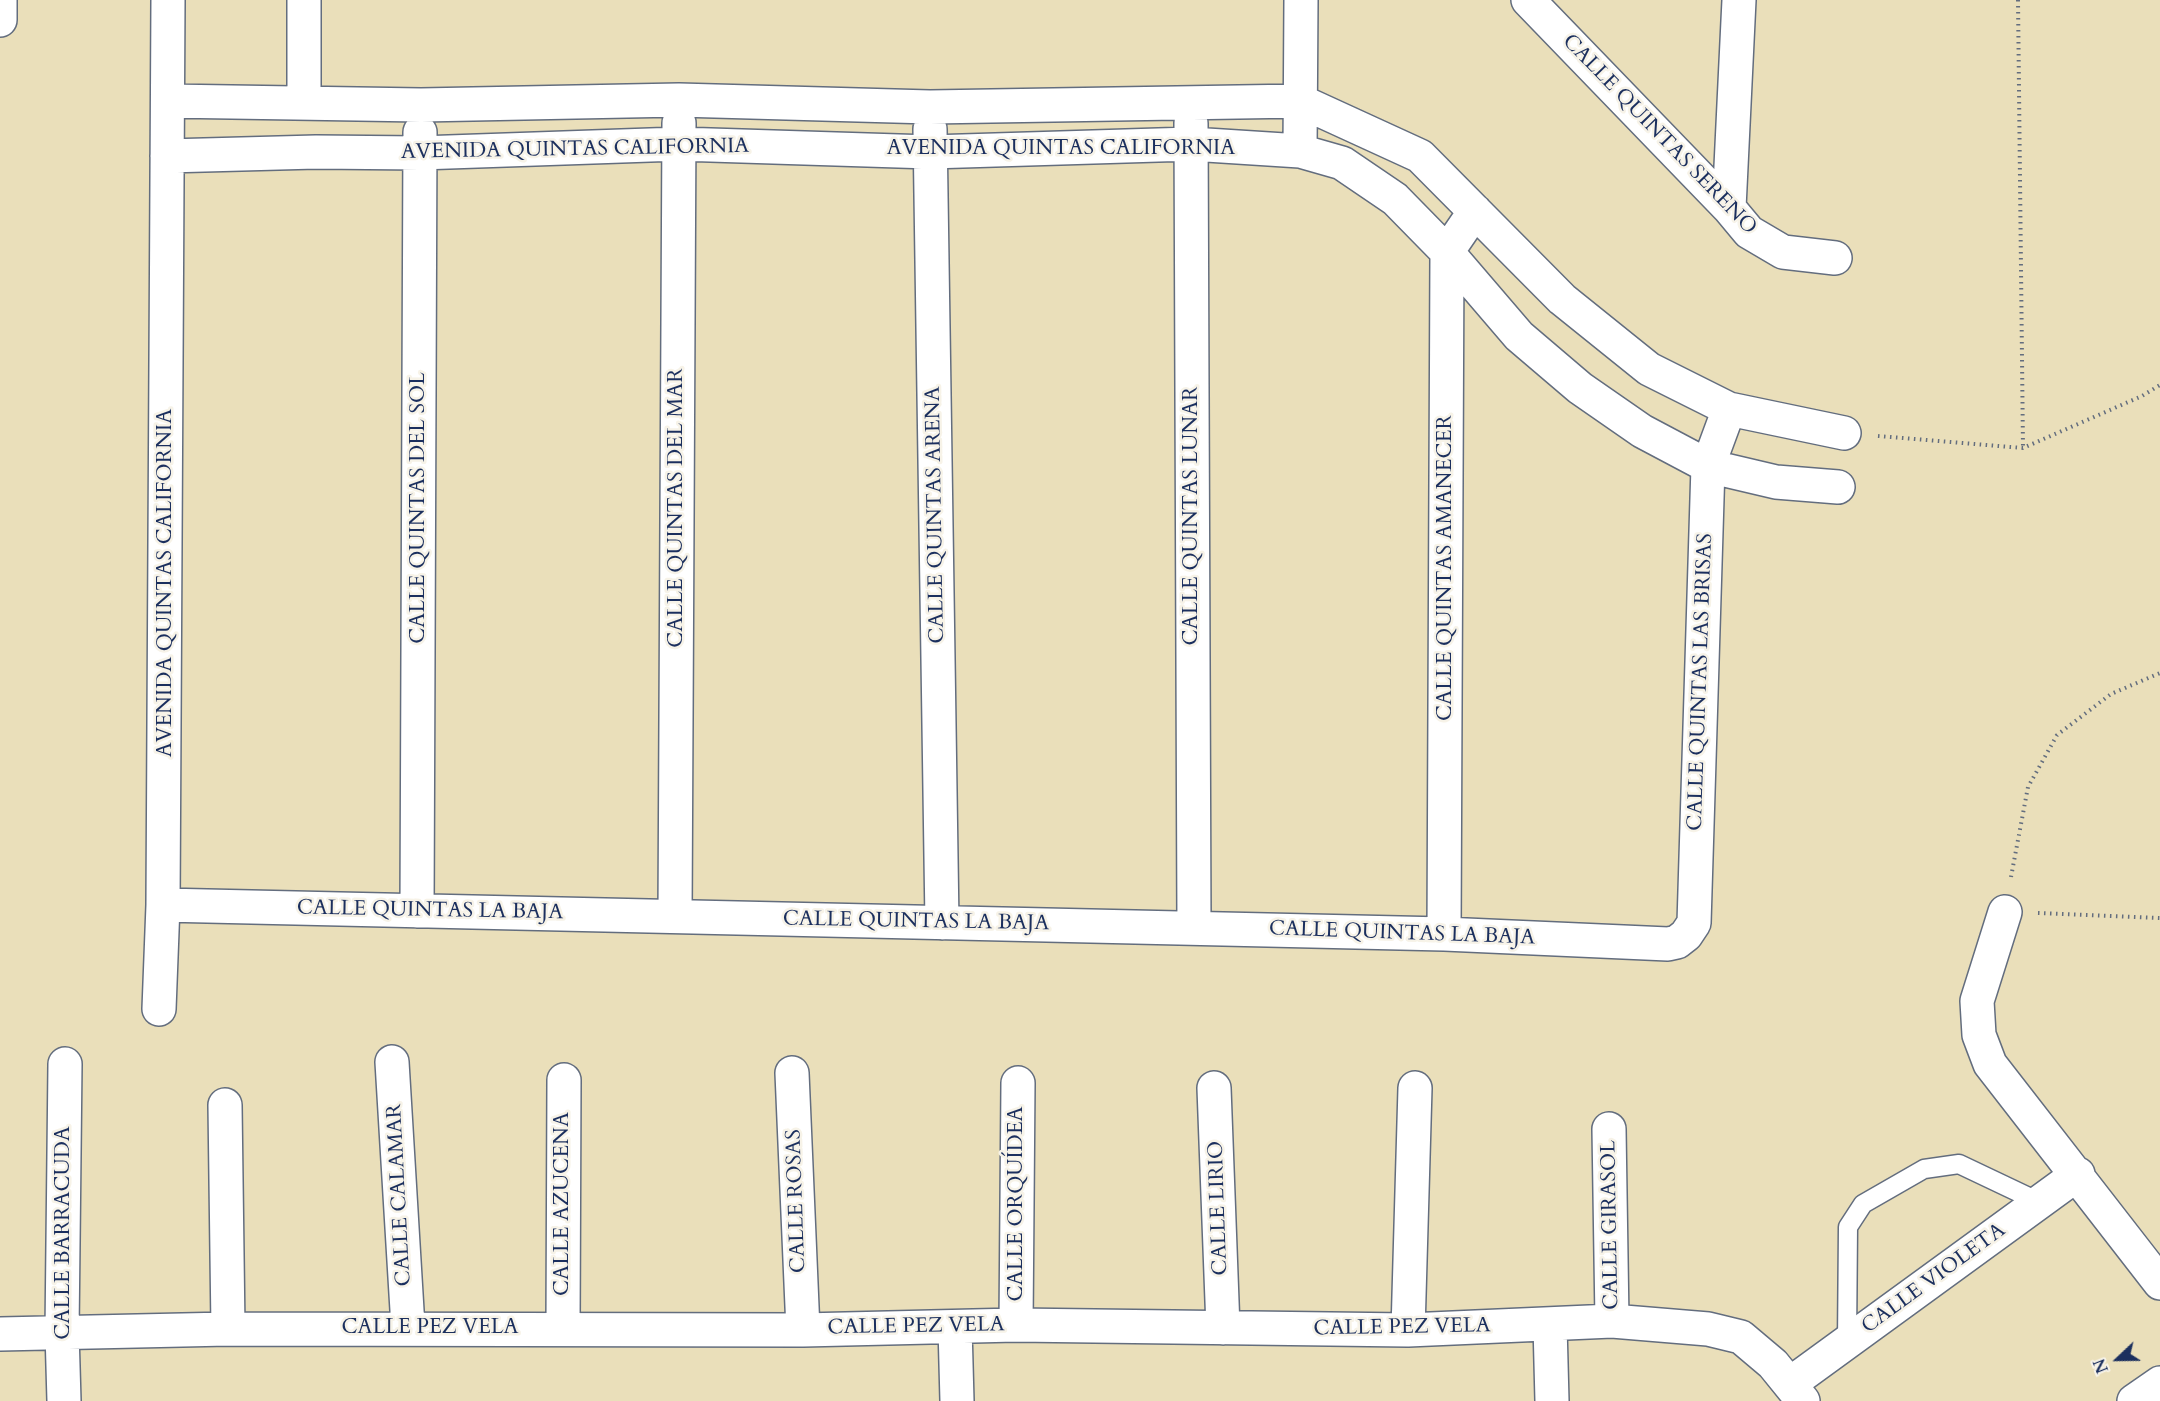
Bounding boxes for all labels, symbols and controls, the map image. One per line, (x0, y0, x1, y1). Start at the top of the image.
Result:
street label: CALLE QUINTAS SERENO (1557, 30, 1761, 240)
street label: AVENIDA QUINTAS CALIFORNIA (401, 134, 749, 166)
street label: AVENIDA QUINTAS CALIFORNIA (887, 136, 1235, 162)
street label: CALLE QUINTAS DEL MAR (664, 368, 690, 648)
street label: CALLE QUINTAS DEL SOL (406, 372, 432, 644)
street label: CALLE QUINTAS ARENA (921, 386, 951, 644)
street label: CALLE QUINTAS LUNAR (1179, 386, 1205, 646)
street label: AVENIDA QUINTAS CALIFORNIA (153, 409, 179, 757)
street label: CALLE QUINTAS AMANECER (1433, 415, 1459, 721)
street label: CALLE QUINTAS LAS BRISAS (1683, 533, 1719, 831)
street label: CALLE QUINTAS LA BAJA (297, 896, 563, 926)
street label: CALLE QUINTAS LA BAJA (783, 907, 1049, 937)
street label: CALLE QUINTAS LA BAJA (1268, 917, 1536, 951)
street label: CALLE CALAMAR (383, 1103, 417, 1287)
street label: CALLE ORQUÍDEA (1004, 1106, 1030, 1302)
street label: CALLE AZUCENA (550, 1112, 576, 1296)
street label: CALLE BARRACUDA (51, 1126, 77, 1340)
street label: CALLE ROSAS (782, 1129, 812, 1273)
street label: CALLE LIRIO (1204, 1140, 1234, 1276)
street label: CALLE GIRASOL (1597, 1140, 1625, 1310)
street label: CALLE VIOLETA (1857, 1218, 2011, 1340)
street label: CALLE PEZ VELA (827, 1313, 1005, 1341)
street label: CALLE PEZ VELA (1313, 1314, 1491, 1342)
street label: CALLE PEZ VELA (341, 1315, 519, 1341)
north arrow (2088, 1329, 2148, 1389)
text: N (2089, 1355, 2114, 1376)

